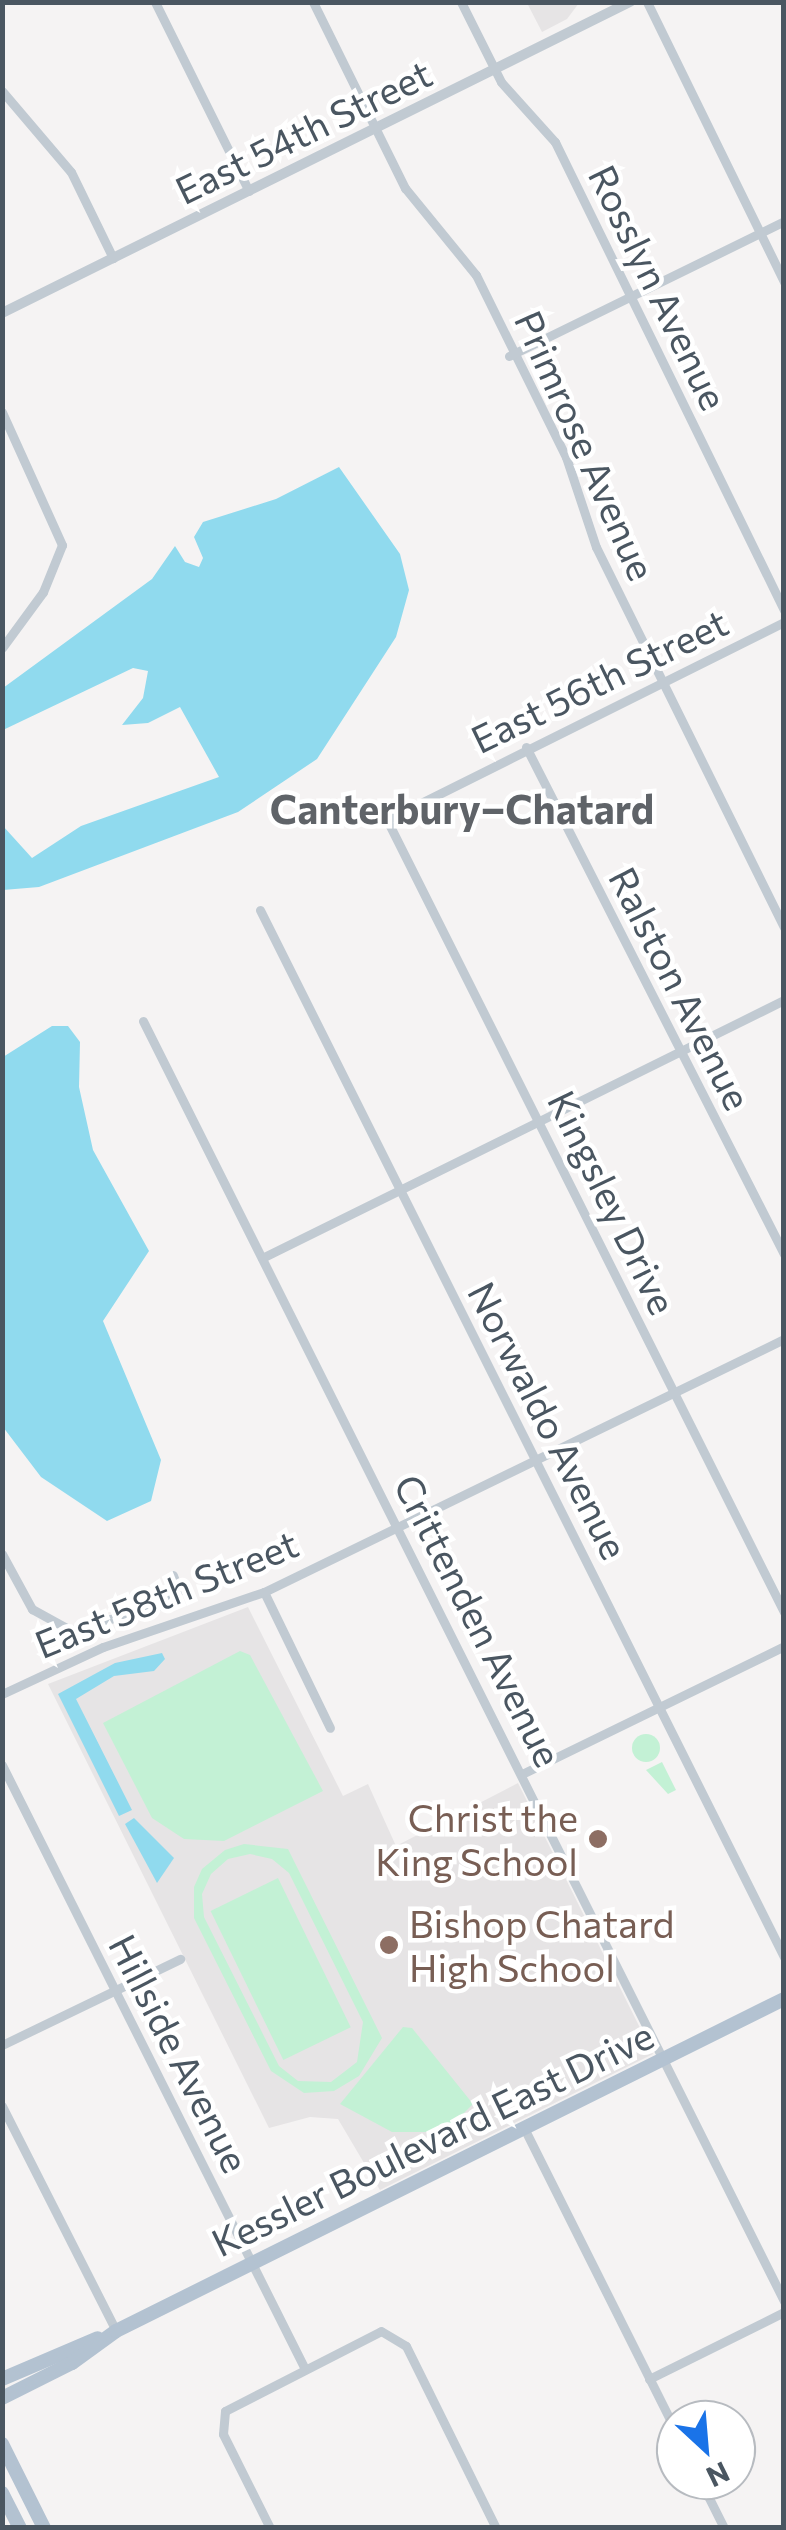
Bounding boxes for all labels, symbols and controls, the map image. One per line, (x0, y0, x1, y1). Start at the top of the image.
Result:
street label: East 54th Street (168, 49, 438, 213)
street label: Rosslyn Avenue (580, 157, 738, 417)
street label: Primrose Avenue (506, 303, 666, 587)
street label: East 56th Street (463, 598, 735, 762)
district label: Canterbury–Chatard (270, 784, 654, 832)
street label: Ralston Avenue (600, 859, 762, 1117)
street label: Kingsley Drive (539, 1083, 687, 1321)
street label: Norwaldo Avenue (460, 1274, 638, 1566)
street label: Crittenden Avenue (386, 1466, 572, 1774)
street label: East 58th Street (28, 1520, 304, 1666)
place label: Christ the King School (375, 1794, 578, 1884)
marker: Christ the King School (587, 1828, 609, 1850)
place label: Bishop Chatard High School (409, 1900, 674, 1990)
street label: Hillside Avenue (101, 1927, 259, 2179)
marker: Bishop Chatard High School (378, 1934, 400, 1956)
street label: Kessler Boulevard East Drive (204, 2011, 660, 2265)
north arrow (656, 2400, 756, 2500)
text: N (701, 2455, 735, 2495)

